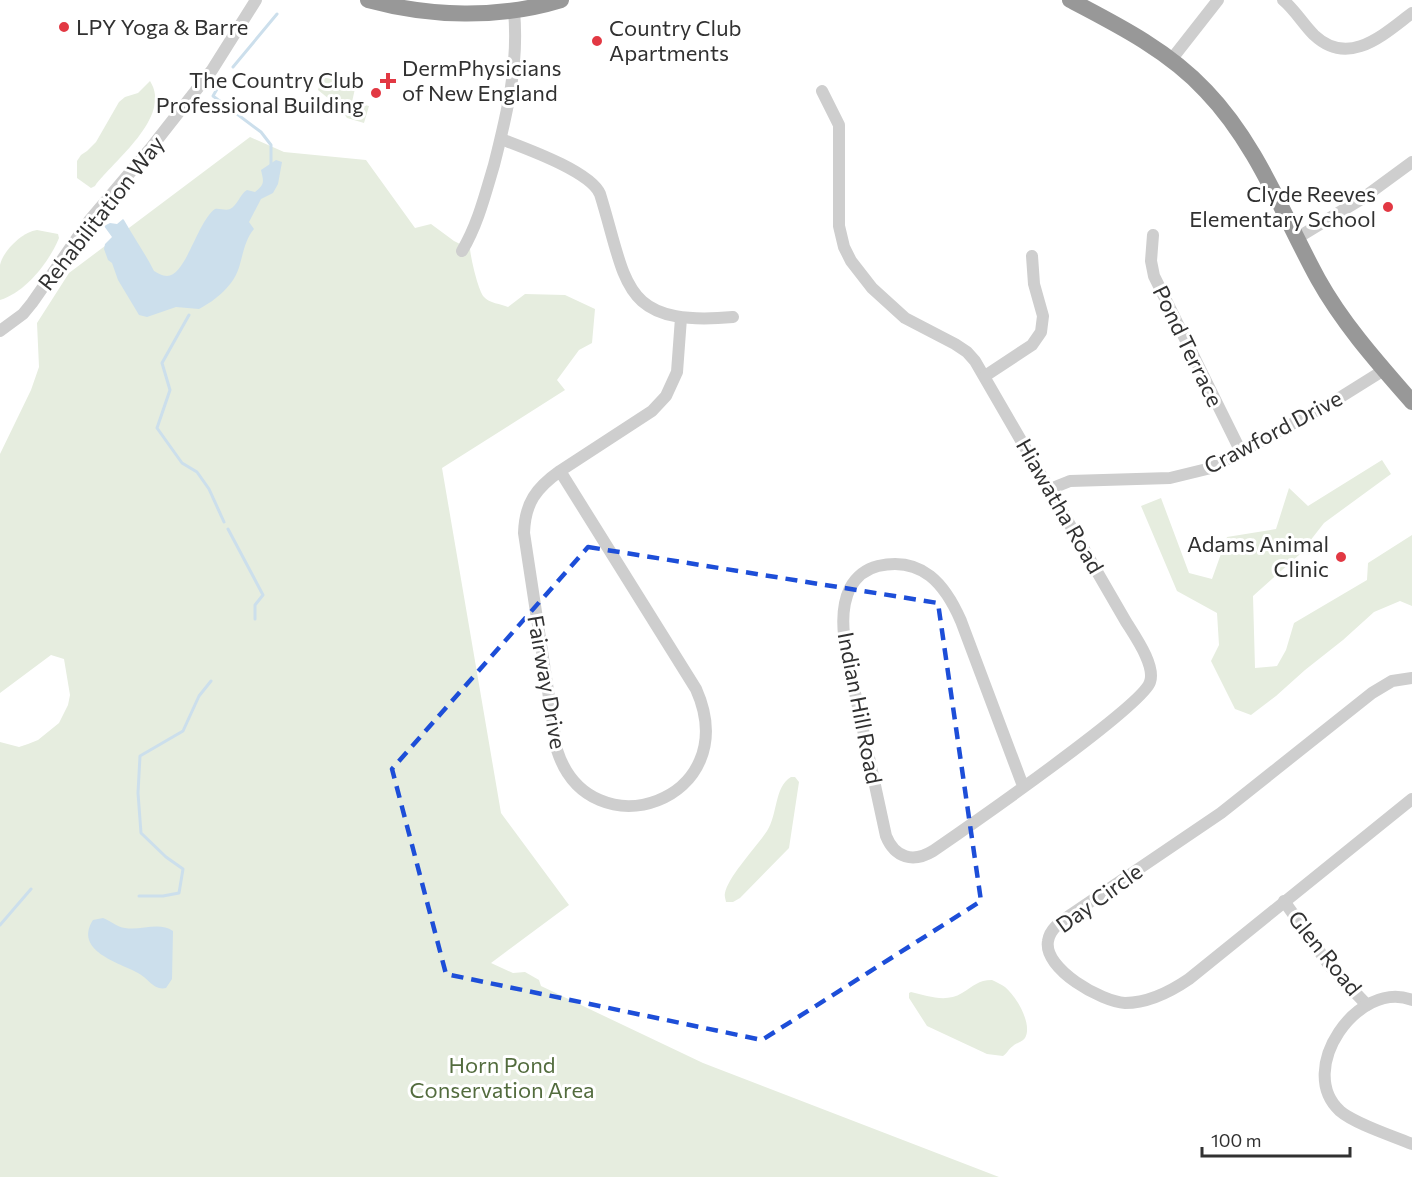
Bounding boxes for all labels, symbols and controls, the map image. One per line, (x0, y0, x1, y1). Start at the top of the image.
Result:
place label: LPY Yoga & Barre (76, 13, 248, 40)
place label: Country Club Apartments (609, 14, 741, 66)
marker: LPY Yoga & Barre (57, 20, 71, 34)
marker: Country Club Apartments (590, 34, 604, 48)
place label: DermPhysicians of New England (402, 54, 562, 106)
place label: The Country Club Professional Building (156, 66, 364, 118)
marker: DermPhysicians of New England (379, 72, 397, 90)
marker: The Country Club Professional Building (369, 86, 383, 100)
street label: Rehabilitation Way (32, 130, 169, 295)
place label: Clyde Reeves Elementary School (1189, 180, 1376, 232)
marker: Clyde Reeves Elementary School (1381, 200, 1395, 214)
street label: Pond Terrace (1148, 281, 1229, 411)
street label: Crawford Drive (1199, 384, 1346, 479)
street label: Hiawatha Road (1011, 434, 1110, 578)
place label: Adams Animal Clinic (1187, 530, 1329, 582)
marker: Adams Animal Clinic (1334, 550, 1348, 564)
street label: Fairway Drive (522, 613, 573, 751)
street label: Indian Hill Road (833, 630, 888, 786)
street label: Day Circle (1050, 857, 1147, 938)
street label: Glen Road (1283, 905, 1368, 1001)
park label: Horn Pond Conservation Area (409, 1051, 595, 1103)
scale bar (1202, 1120, 1350, 1158)
text: 100 m (1211, 1129, 1261, 1151)

